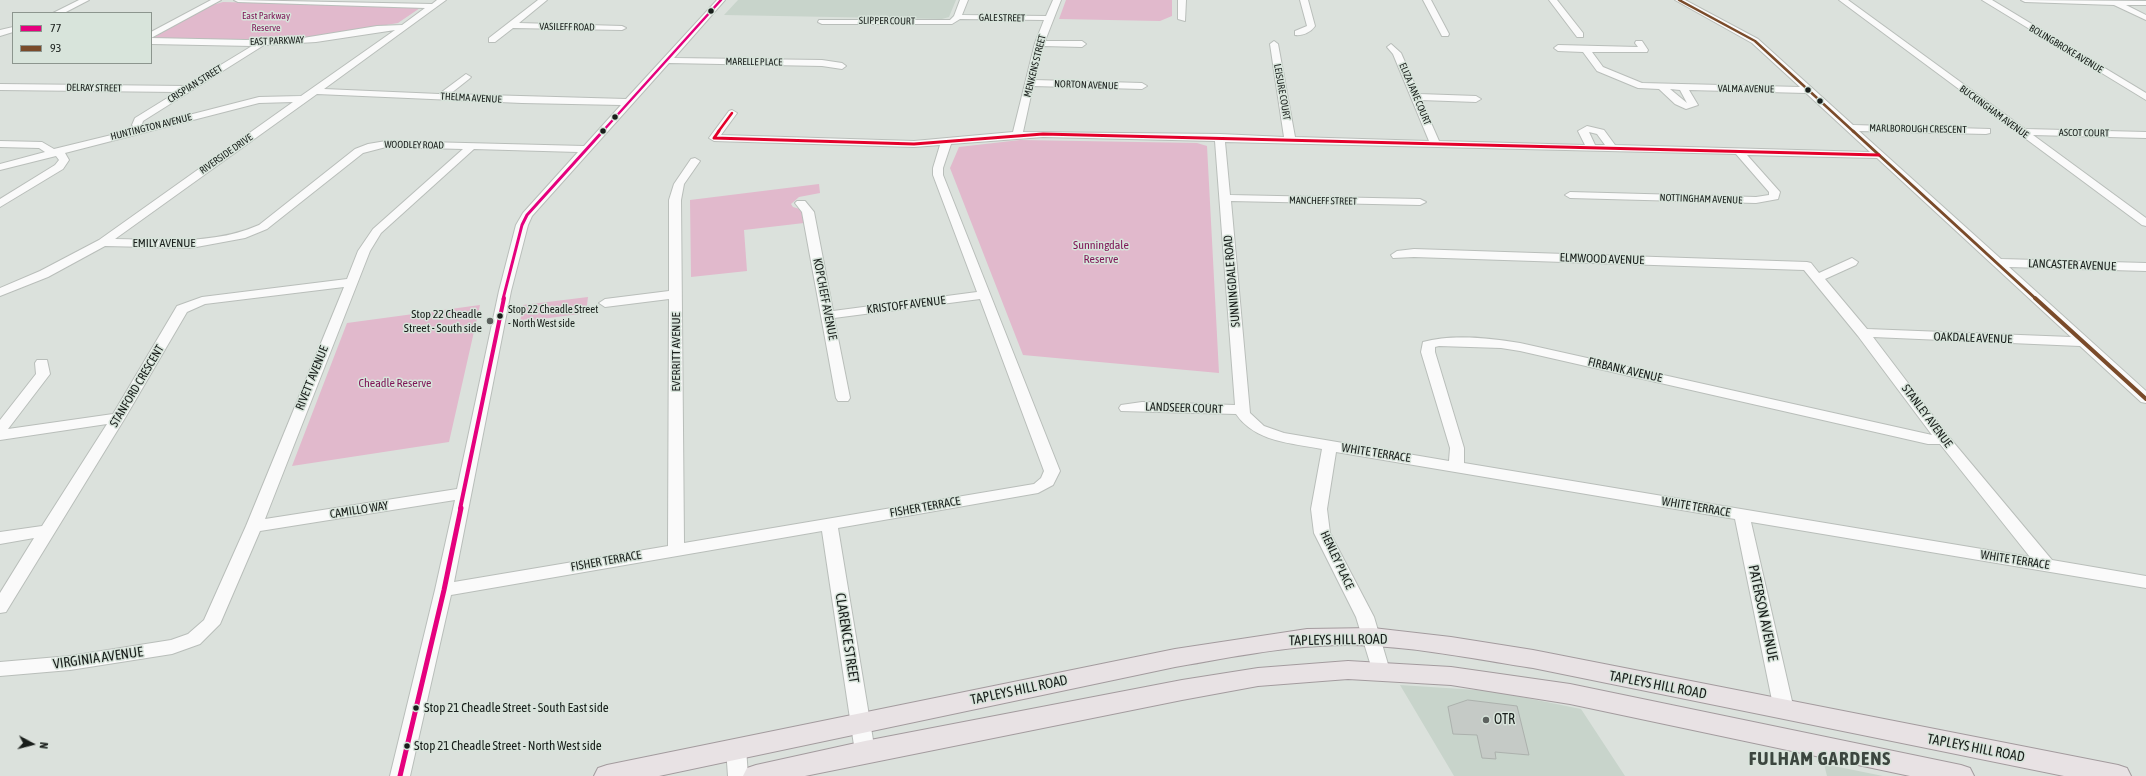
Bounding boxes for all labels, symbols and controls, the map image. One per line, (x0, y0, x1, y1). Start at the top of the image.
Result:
unlabelled marker (706, 6, 716, 16)
park label: East Parkway Reserve (242, 10, 290, 34)
legend (12, 12, 152, 64)
street label: GALE STREET (979, 12, 1025, 24)
street label: SLIPPER COURT (859, 15, 915, 27)
text: 77 (50, 21, 61, 35)
street label: VASILEFF ROAD (539, 21, 595, 33)
street label: BOLINGBROKE AVENUE (2027, 22, 2105, 76)
street label: EAST PARKWAY (250, 34, 304, 48)
street label: MENKENS STREET (1021, 34, 1049, 98)
text: 93 (50, 41, 61, 55)
street label: MARELLE PLACE (726, 56, 782, 68)
street label: ELIZA JANE COURT (1396, 61, 1434, 127)
street label: CRISPIAN STREET (165, 62, 225, 106)
street label: LEISURE COURT (1271, 63, 1293, 121)
street label: NORTON AVENUE (1054, 78, 1118, 92)
street label: DELRAY STREET (66, 82, 122, 94)
street label: VALMA AVENUE (1718, 83, 1774, 95)
street label: BUCKINGHAM AVENUE (1957, 83, 2031, 141)
unlabelled marker (1803, 85, 1813, 95)
street label: THELMA AVENUE (440, 90, 502, 106)
unlabelled marker (1815, 96, 1825, 106)
street label: HUNTINGTON AVENUE (109, 111, 193, 143)
unlabelled marker (610, 112, 620, 122)
street label: MARLBOROUGH CRESCENT (1869, 122, 1967, 136)
unlabelled marker (598, 126, 608, 136)
street label: ASCOT COURT (2059, 127, 2109, 139)
street label: RIVERSIDE DRIVE (197, 131, 255, 177)
street label: WOODLEY ROAD (384, 138, 444, 152)
street label: NOTTINGHAM AVENUE (1659, 192, 1743, 206)
street label: MANCHEFF STREET (1289, 194, 1357, 208)
street label: SUNNINGDALE ROAD (1221, 234, 1243, 328)
street label: EMILY AVENUE (133, 236, 195, 250)
park label: Sunningdale Reserve (1073, 238, 1129, 266)
street label: ELMWOOD AVENUE (1559, 250, 1645, 268)
street label: LANCASTER AVENUE (2028, 256, 2116, 274)
street label: KOPCHEFF AVENUE (810, 257, 840, 341)
street label: KRISTOFF AVENUE (866, 293, 946, 317)
place label: Stop 22 Cheadle Street - North West side (508, 303, 598, 329)
place label: Stop 22 Cheadle Street - South side (404, 307, 482, 335)
marker: Stop 22 Cheadle Street - North West side (495, 311, 505, 321)
street label: EVERRITT AVENUE (669, 312, 683, 392)
marker: Stop 22 Cheadle Street - South side (485, 316, 495, 326)
street label: OAKDALE AVENUE (1933, 329, 2013, 347)
street label: STANFORD CRESCENT (107, 342, 167, 430)
street label: RIVETT AVENUE (293, 344, 331, 412)
street label: FIRBANK AVENUE (1586, 354, 1664, 386)
park label: Cheadle Reserve (358, 376, 432, 390)
street label: STANLEY AVENUE (1899, 382, 1955, 450)
street label: LANDSEER COURT (1145, 399, 1223, 417)
street label: WHITE TERRACE (1341, 440, 1411, 466)
street label: FISHER TERRACE (889, 494, 961, 520)
street label: WHITE TERRACE (1661, 494, 1731, 520)
street label: CAMILLO WAY (329, 498, 389, 522)
street label: HENLEY PLACE (1317, 528, 1357, 592)
street label: WHITE TERRACE (1980, 547, 2050, 573)
street label: FISHER TERRACE (570, 548, 642, 574)
street label: PATERSON AVENUE (1745, 563, 1781, 663)
street label: CLARENCE STREET (832, 592, 862, 684)
street label: TAPLEYS HILL ROAD (1288, 631, 1388, 649)
street label: VIRGINIA AVENUE (52, 643, 144, 673)
street label: TAPLEYS HILL ROAD (1608, 667, 1708, 703)
street label: TAPLEYS HILL ROAD (969, 672, 1069, 708)
place label: Stop 21 Cheadle Street - South East side (424, 700, 609, 716)
marker: Stop 21 Cheadle Street - South East side (411, 703, 421, 713)
place label: OTR (1494, 712, 1515, 728)
marker: OTR (1481, 715, 1491, 725)
north arrow (12, 724, 52, 764)
street label: TAPLEYS HILL ROAD (1926, 730, 2026, 766)
place label: Stop 21 Cheadle Street - North West side (414, 738, 602, 754)
marker: Stop 21 Cheadle Street - North West side (402, 741, 412, 751)
text: N (38, 742, 50, 749)
district label: FULHAM GARDENS (1749, 748, 1891, 770)

